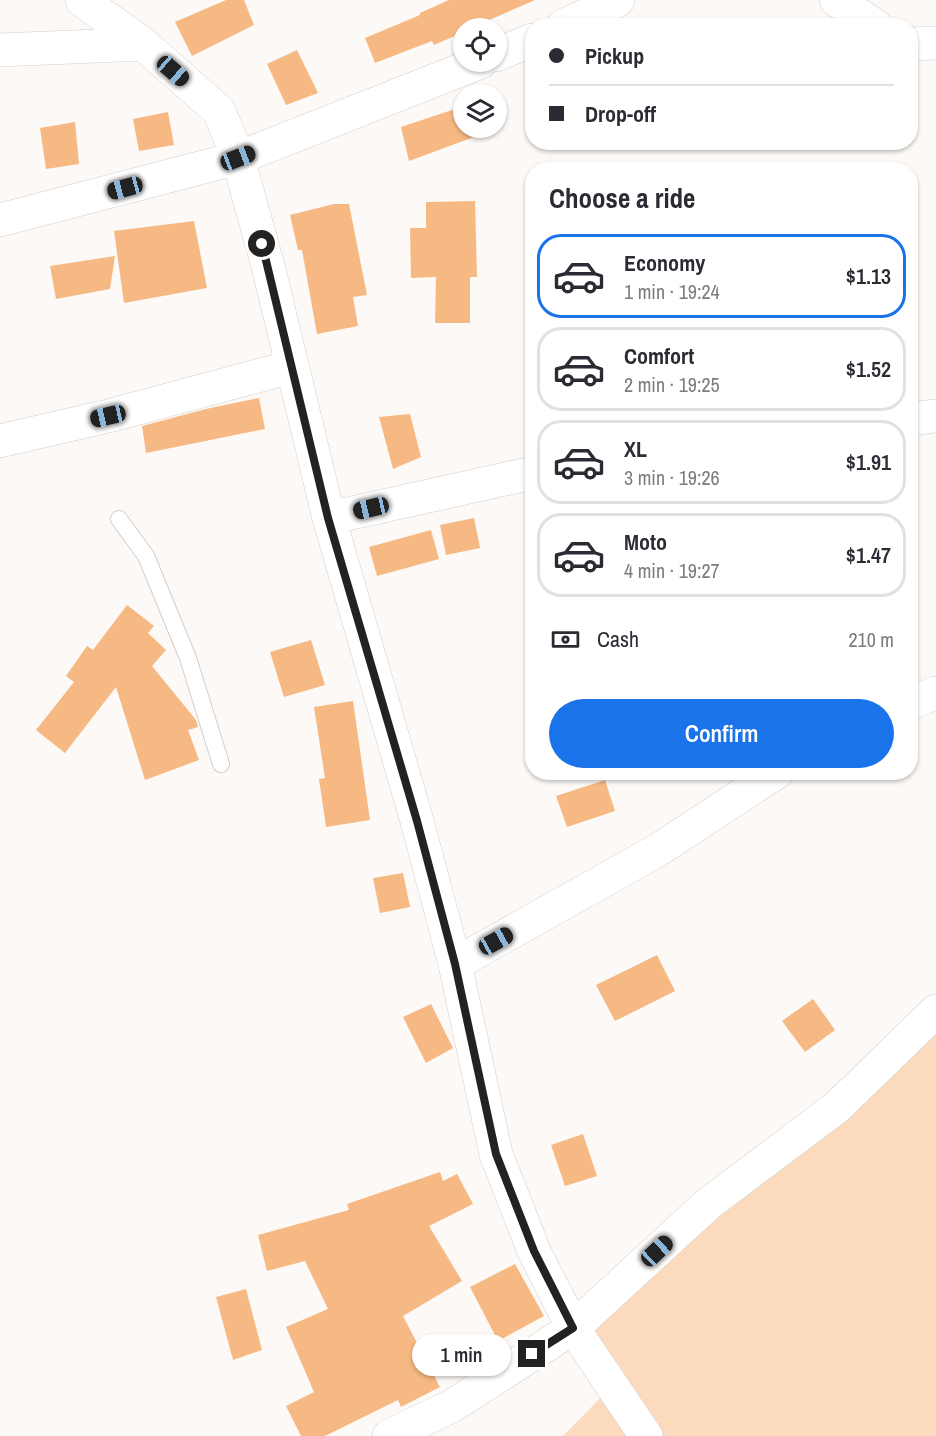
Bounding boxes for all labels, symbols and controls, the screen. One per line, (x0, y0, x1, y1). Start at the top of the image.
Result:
map controls (453, 18, 507, 138)
button: locate (453, 18, 507, 72)
text: Pickup (585, 41, 644, 71)
car (154, 52, 192, 90)
button: layers (453, 84, 507, 138)
text: Drop-off (585, 99, 656, 129)
car (218, 143, 258, 173)
car (105, 175, 145, 201)
text: Choose a ride (549, 180, 695, 216)
route start (248, 230, 275, 257)
text: Economy (624, 248, 705, 278)
icon: car (552, 249, 606, 303)
text: $1.13 (846, 261, 891, 291)
text: 1 min · 19:24 (624, 278, 720, 305)
text: Comfort (624, 341, 694, 371)
icon: car (552, 342, 606, 396)
text: $1.52 (846, 354, 891, 384)
text: 2 min · 19:25 (624, 371, 720, 398)
car (88, 403, 128, 429)
text: XL (624, 434, 647, 464)
icon: car (552, 435, 606, 489)
text: $1.91 (846, 447, 891, 477)
text: 3 min · 19:26 (624, 464, 720, 491)
car (351, 495, 391, 521)
text: Moto (624, 527, 667, 557)
icon: car (552, 528, 606, 582)
text: $1.47 (846, 540, 891, 570)
text: 4 min · 19:27 (624, 557, 720, 584)
icon: cash (549, 623, 582, 656)
text: Cash (597, 624, 639, 654)
text: 210 m (848, 626, 894, 653)
button: Confirm (549, 699, 894, 768)
car (476, 924, 516, 958)
car (638, 1232, 676, 1270)
callout: 1 min (412, 1333, 511, 1375)
route end (518, 1340, 545, 1367)
text: 1 min (440, 1341, 483, 1368)

